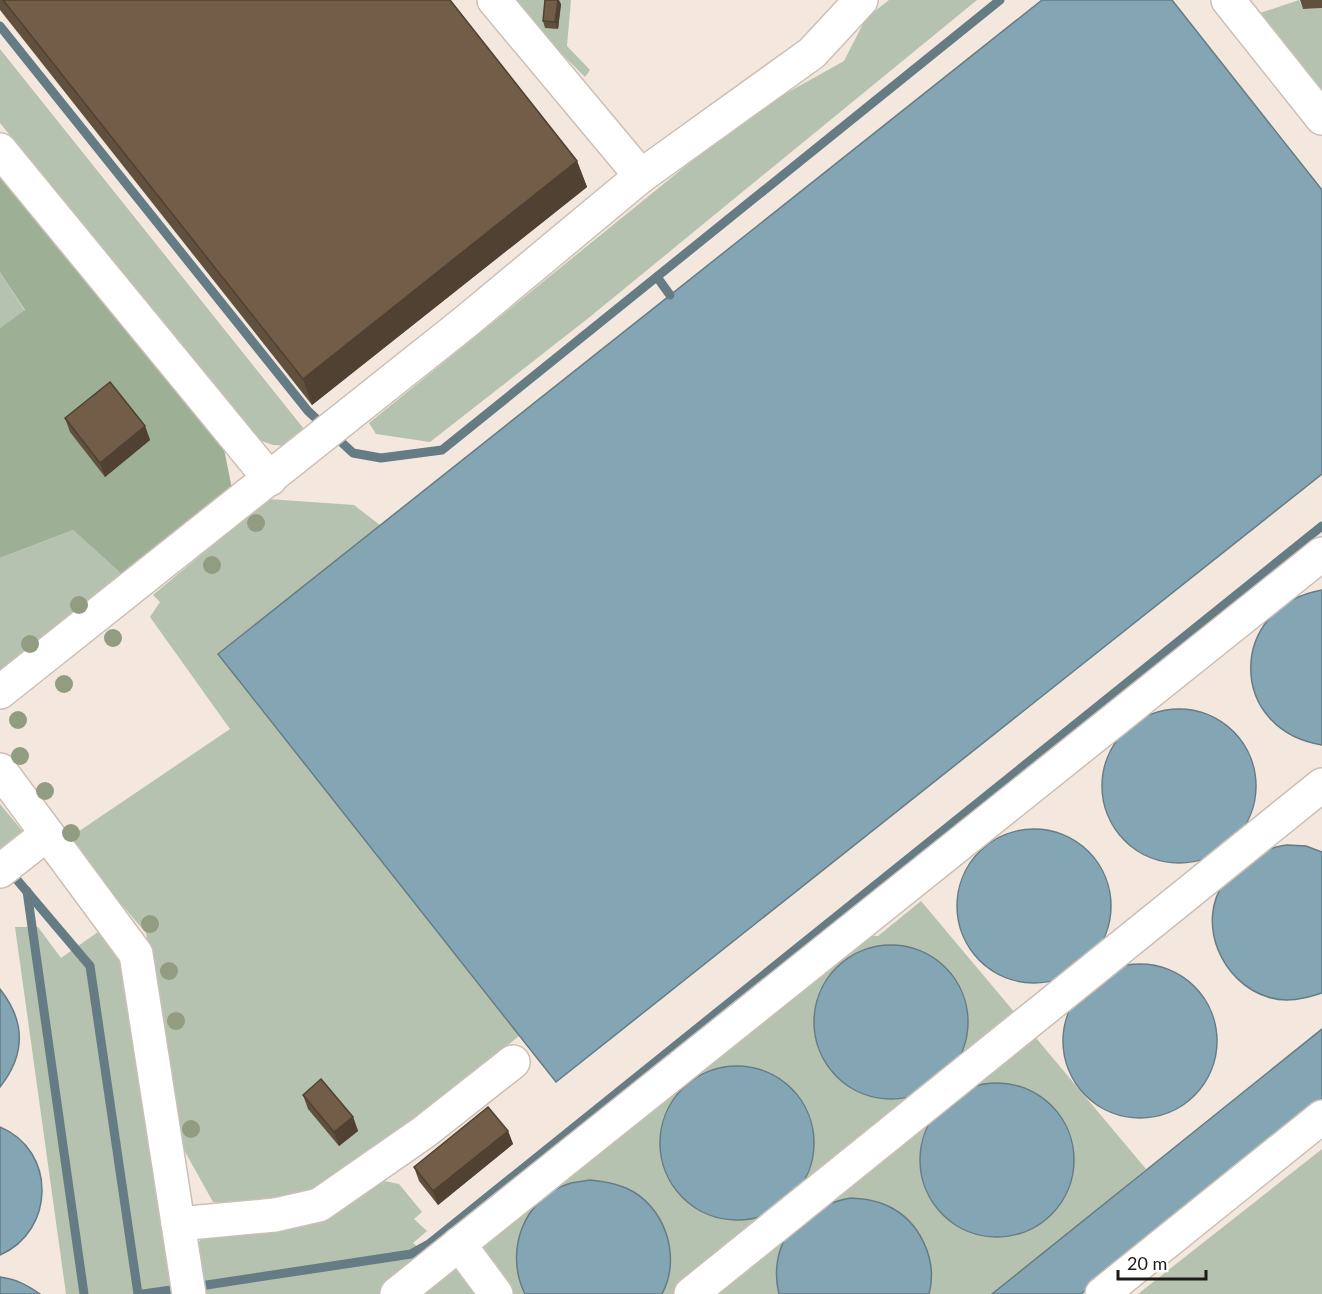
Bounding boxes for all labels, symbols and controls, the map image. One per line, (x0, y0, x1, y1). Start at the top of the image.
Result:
scale bar (1118, 1243, 1206, 1281)
text: 20 m (1127, 1252, 1167, 1274)

